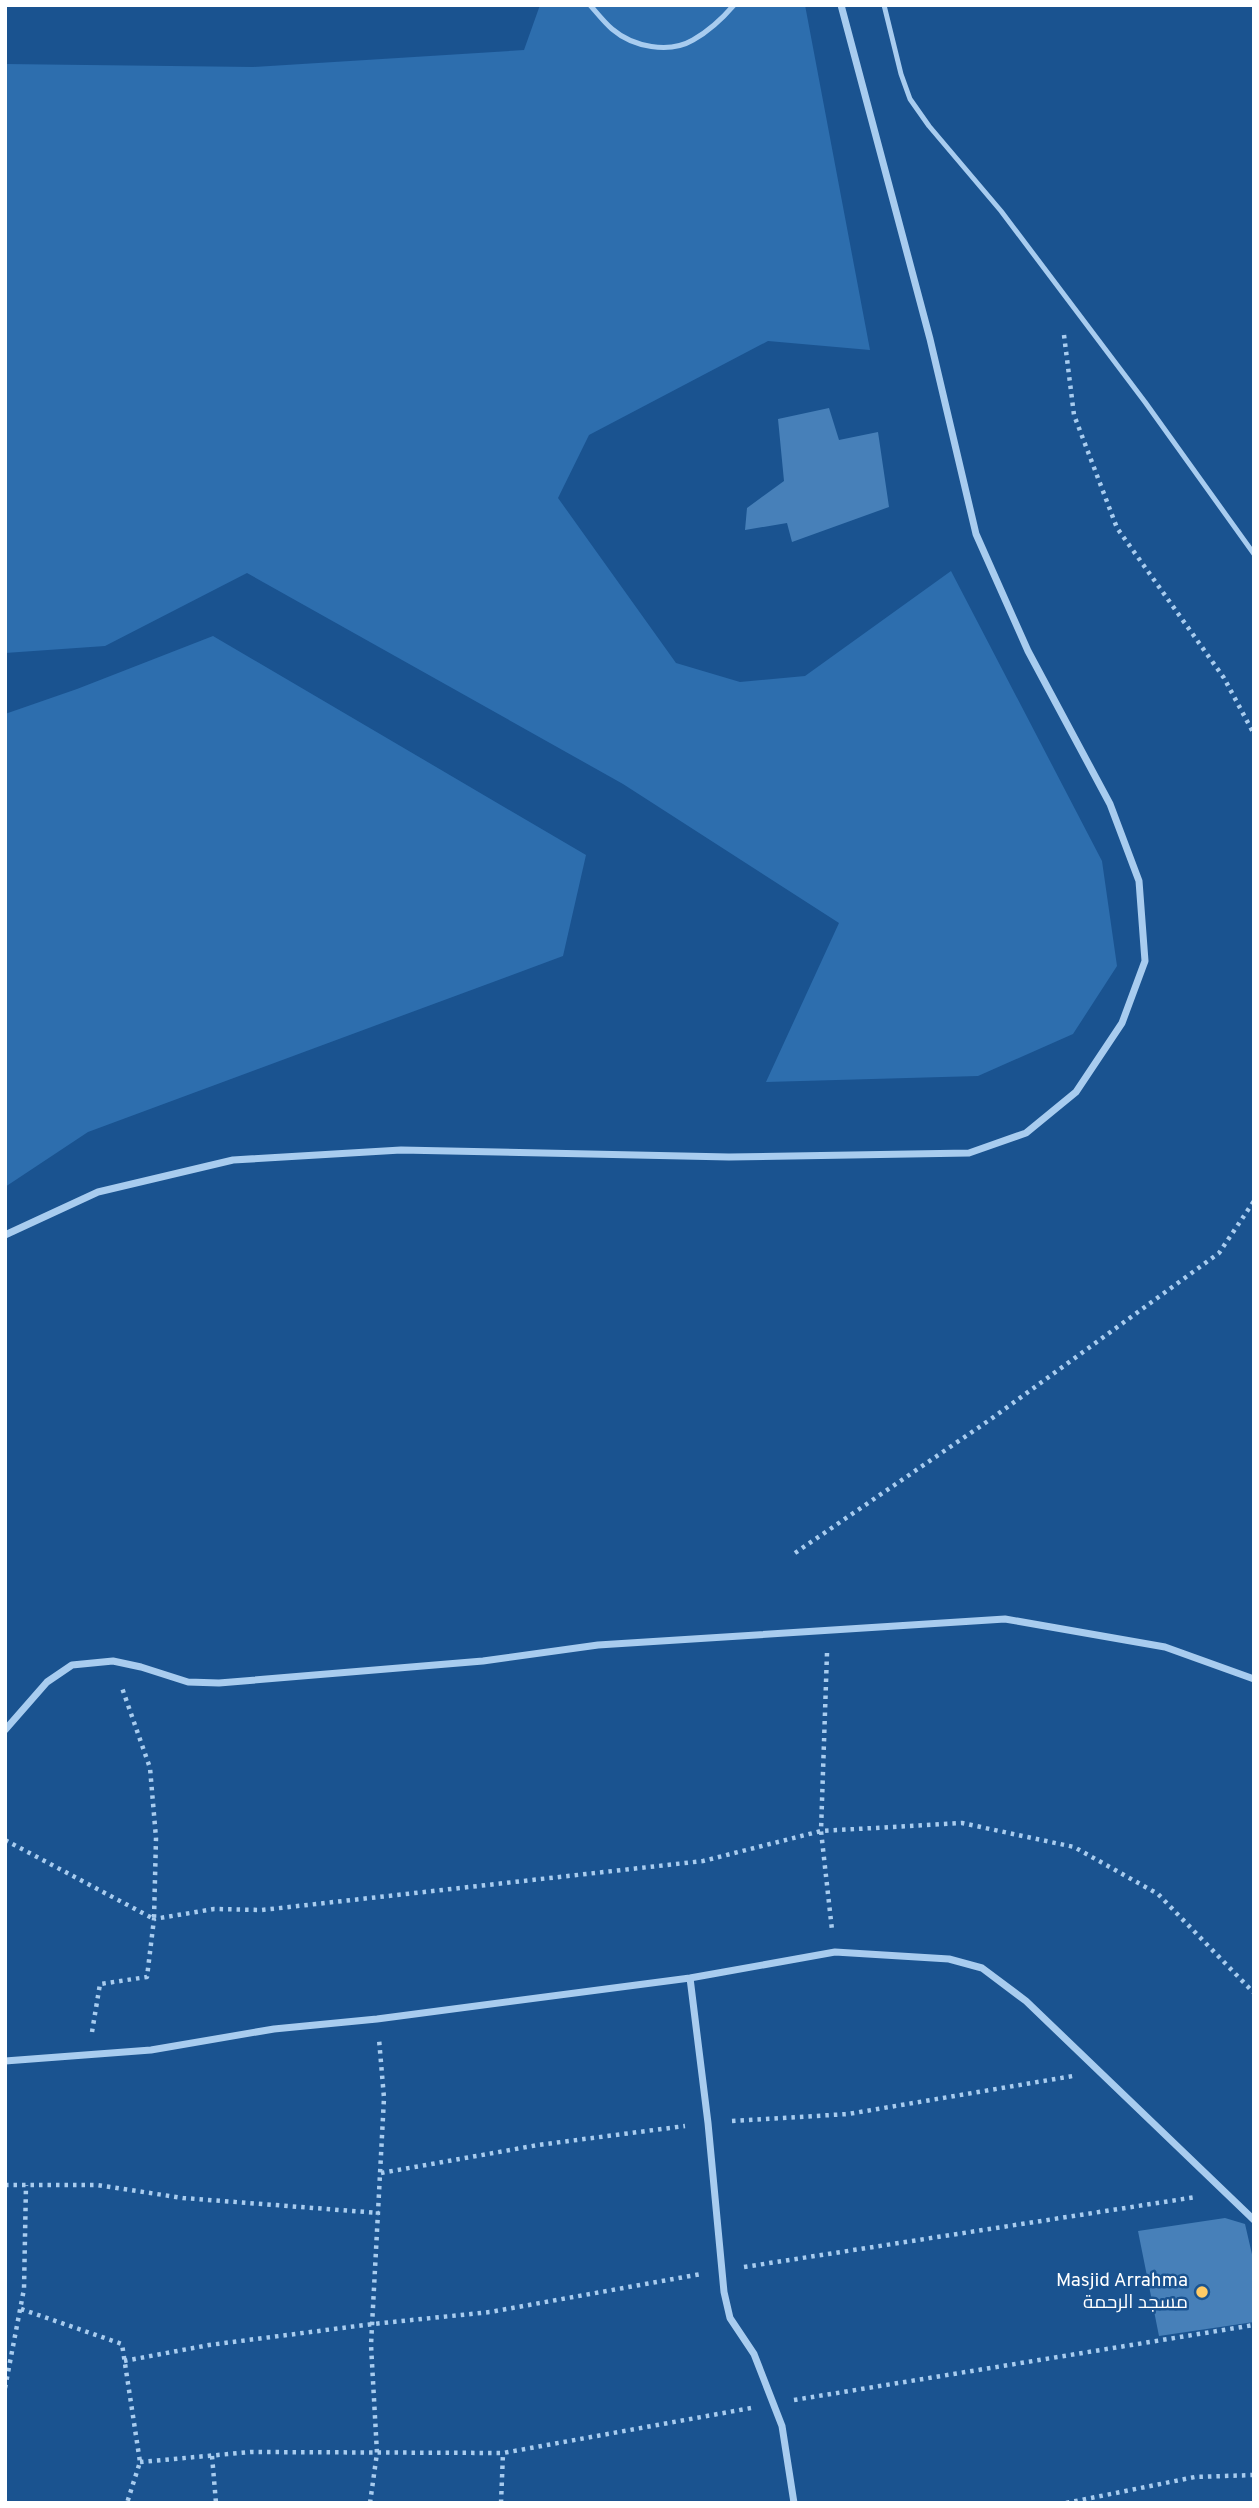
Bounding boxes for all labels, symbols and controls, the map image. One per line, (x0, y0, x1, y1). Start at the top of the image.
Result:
place label: Masjid Arrahma مسجد الرحمة (1056, 2269, 1188, 2315)
marker: Masjid Arrahma مسجد الرحمة (1194, 2284, 1210, 2300)

